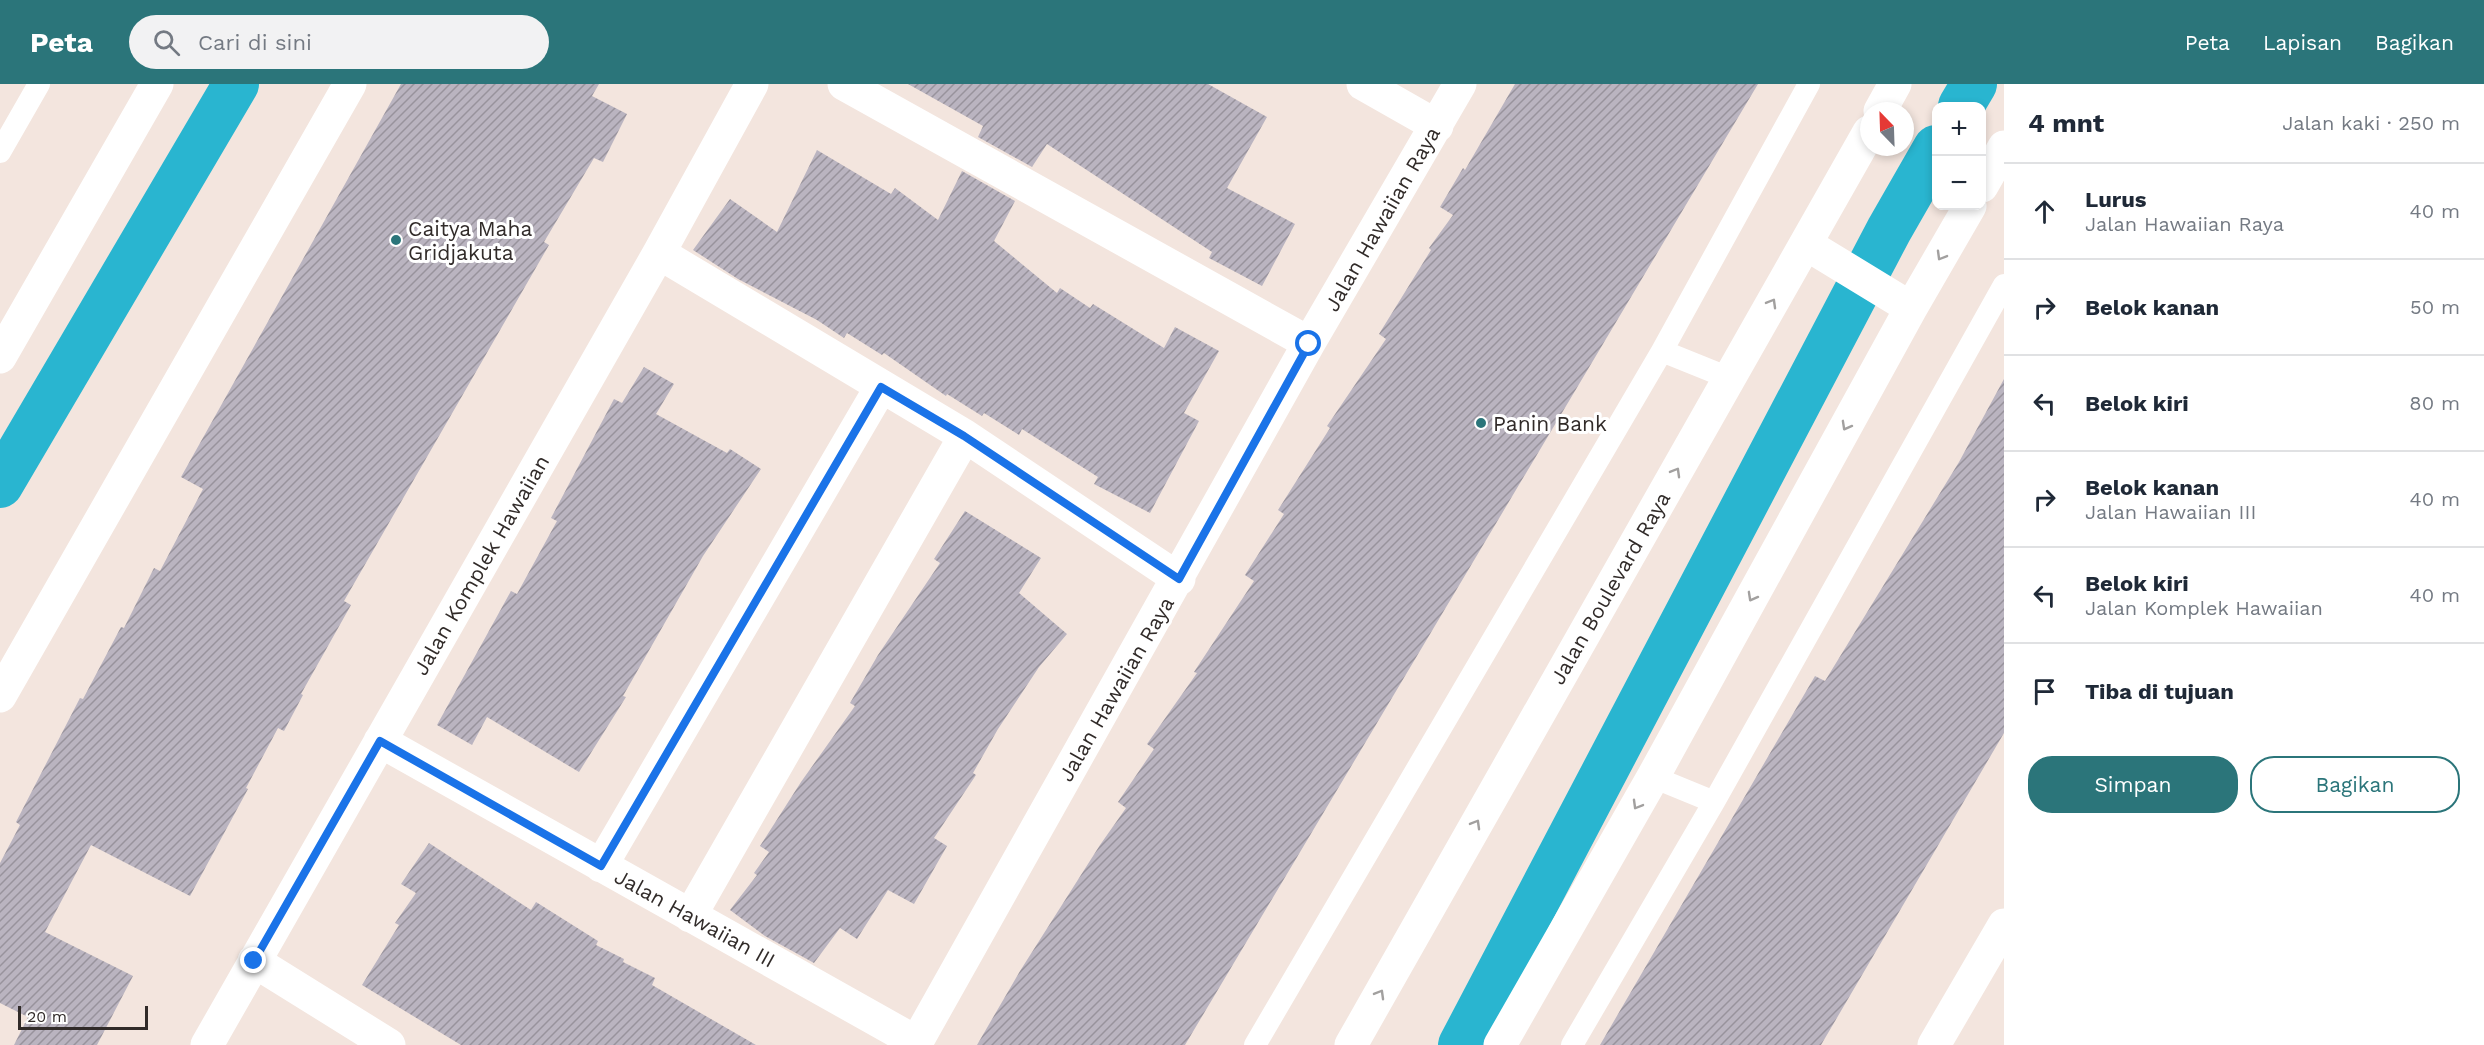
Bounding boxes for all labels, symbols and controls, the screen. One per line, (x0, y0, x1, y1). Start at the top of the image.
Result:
search box (129, 15, 549, 69)
text: Peta (30, 26, 93, 59)
icon: search (150, 26, 183, 59)
text: Cari di sini (198, 30, 312, 55)
text: Peta (2185, 30, 2230, 55)
text: Lapisan (2263, 30, 2342, 55)
text: Bagikan (2375, 30, 2454, 55)
north arrow (1860, 102, 1914, 156)
map controls (1932, 102, 1986, 210)
button: + (1932, 102, 1986, 156)
text: 4 mnt (2028, 108, 2104, 138)
text: Jalan kaki · 250 m (2282, 111, 2460, 135)
street label: Jalan Hawaiian Raya (1319, 122, 1445, 316)
button: − (1932, 156, 1986, 210)
text: Lurus (2085, 187, 2147, 212)
icon: ahead (2028, 195, 2061, 228)
text: 40 m (2409, 199, 2460, 223)
text: Jalan Hawaiian Raya (2085, 212, 2284, 236)
place label: Caitya Maha Gridjakuta (408, 216, 532, 265)
marker: Caitya Maha Gridjakuta (389, 233, 403, 247)
one-way arrow (1937, 250, 1948, 260)
icon: right (2028, 291, 2061, 324)
text: Belok kanan (2085, 295, 2219, 320)
text: 50 m (2410, 295, 2460, 319)
one-way arrow (1765, 299, 1777, 309)
route start (1295, 330, 1321, 356)
icon: left (2028, 387, 2061, 420)
text: Belok kiri (2085, 391, 2189, 416)
text: 80 m (2409, 391, 2460, 415)
place label: Panin Bank (1493, 411, 1607, 436)
marker: Panin Bank (1474, 416, 1488, 430)
one-way arrow (1842, 420, 1853, 431)
street label: Jalan Komplek Hawaiian (408, 451, 554, 679)
one-way arrow (1668, 468, 1680, 478)
text: Belok kanan (2085, 475, 2219, 500)
icon: right (2028, 483, 2061, 516)
street label: Jalan Boulevard Raya (1545, 487, 1675, 689)
text: 40 m (2409, 487, 2460, 511)
text: Jalan Hawaiian III (2085, 500, 2256, 524)
text: Belok kiri (2085, 571, 2189, 596)
icon: left (2028, 579, 2061, 612)
text: 40 m (2409, 583, 2460, 607)
one-way arrow (1748, 591, 1759, 602)
street label: Jalan Hawaiian Raya (1053, 592, 1179, 786)
text: Jalan Komplek Hawaiian (2085, 596, 2323, 620)
icon: arrive (2028, 675, 2061, 708)
text: Tiba di tujuan (2085, 679, 2234, 704)
button: Simpan (2028, 756, 2238, 813)
button: Bagikan (2250, 756, 2460, 813)
one-way arrow (1633, 799, 1645, 809)
one-way arrow (1469, 820, 1480, 831)
street label: Jalan Hawaiian III (610, 863, 780, 973)
route end (240, 947, 266, 973)
one-way arrow (1372, 990, 1384, 1000)
scale bar (18, 1003, 148, 1030)
text: 20 m (27, 1007, 67, 1026)

